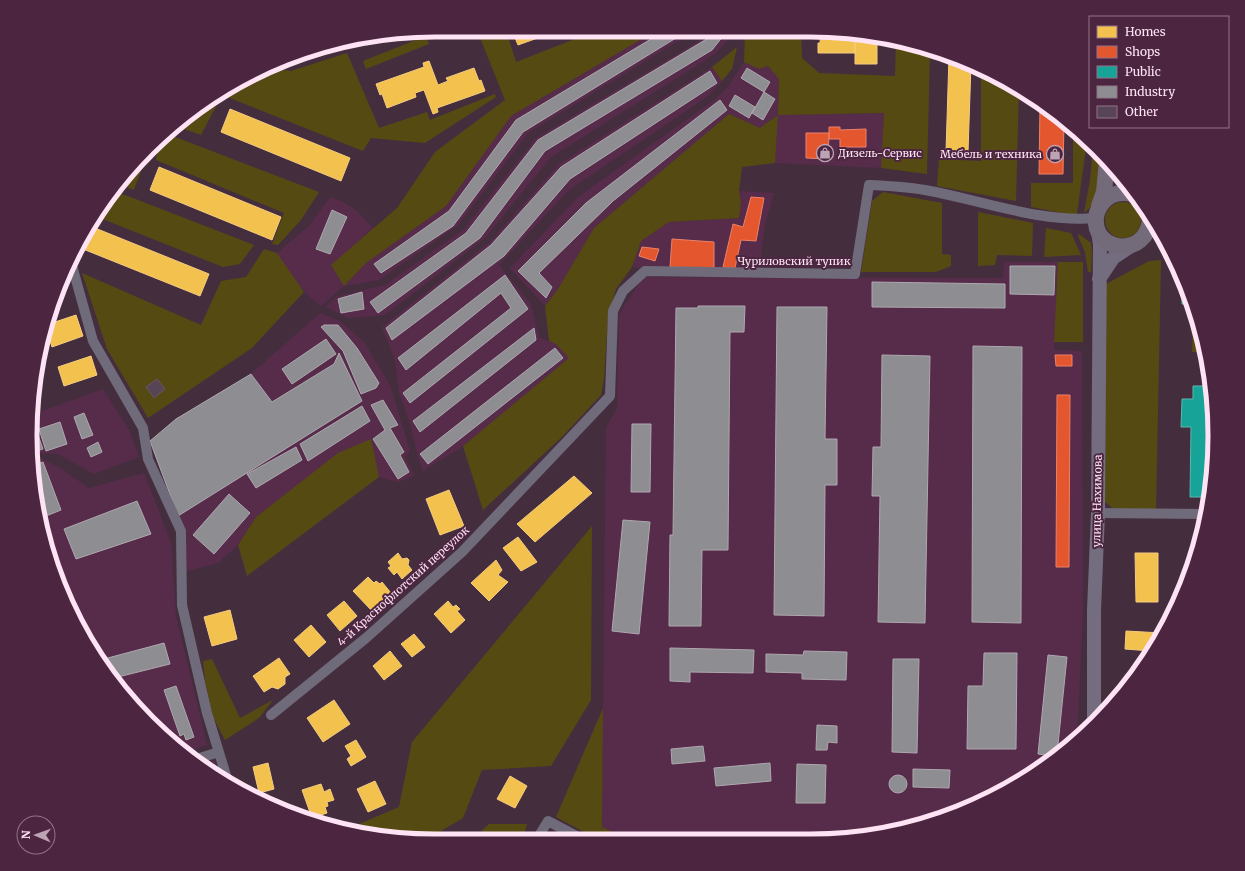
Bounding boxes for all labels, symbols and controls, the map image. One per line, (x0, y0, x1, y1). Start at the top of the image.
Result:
legend (1089, 16, 1229, 128)
text: Homes (1125, 24, 1166, 39)
text: Shops (1125, 44, 1160, 59)
text: Public (1125, 64, 1161, 79)
text: Industry (1125, 84, 1175, 99)
text: Other (1125, 104, 1159, 119)
shop icon: Дизель-Сервис (815, 143, 835, 163)
shop icon: Мебель и техника (1045, 144, 1065, 164)
place label: Дизель-Сервис (838, 146, 922, 160)
place label: Мебель и техника (940, 147, 1042, 161)
street label: Чуриловский тупик (737, 254, 851, 268)
street label: улица Нахимова (1089, 454, 1105, 548)
street label: 4-й Краснофлотский переулок (334, 523, 472, 649)
north arrow (16, 815, 56, 855)
text: N (19, 830, 33, 839)

